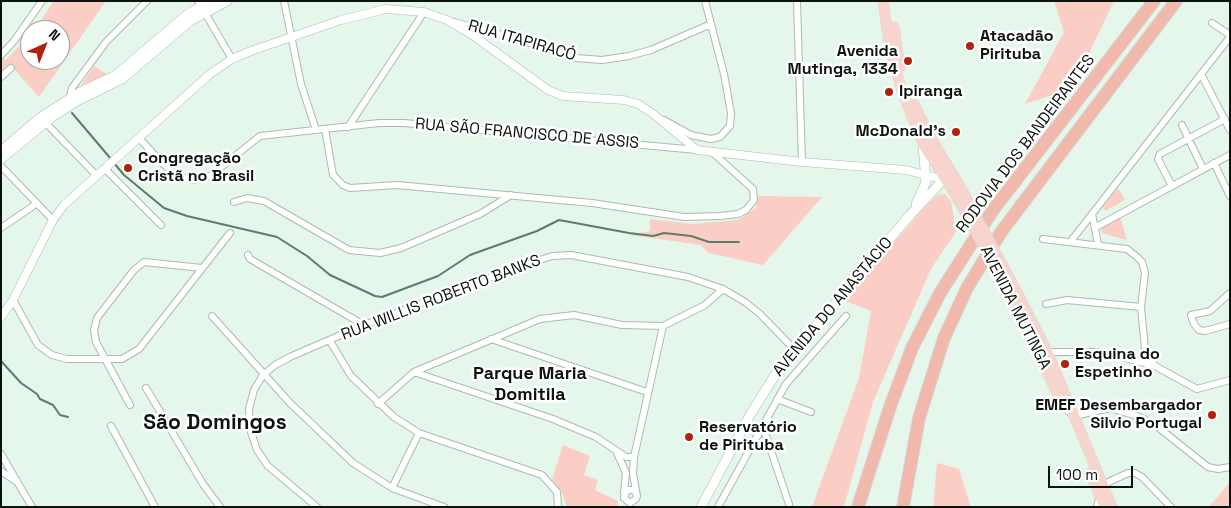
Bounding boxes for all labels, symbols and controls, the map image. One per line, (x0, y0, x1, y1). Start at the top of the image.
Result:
street label: RUA ITAPIRACÓ (466, 16, 578, 66)
north arrow (20, 20, 70, 70)
text: N (45, 25, 64, 45)
place label: Atacadão Pirituba (980, 27, 1054, 65)
marker: Atacadão Pirituba (964, 40, 976, 52)
place label: Avenida Mutinga, 1334 (788, 42, 898, 80)
street label: RODOVIA DOS BANDEIRANTES (953, 51, 1099, 237)
marker: Avenida Mutinga, 1334 (902, 55, 914, 67)
place label: Ipiranga (899, 82, 962, 102)
marker: Ipiranga (883, 86, 895, 98)
street label: RUA SÃO FRANCISCO DE ASSIS (414, 115, 640, 153)
place label: McDonald's (856, 122, 946, 142)
marker: McDonald's (950, 126, 962, 138)
place label: Congregação Cristã no Brasil (138, 149, 254, 187)
marker: Congregação Cristã no Brasil (122, 162, 134, 174)
street label: AVENIDA DO ANASTÁCIO (769, 233, 897, 381)
street label: AVENIDA MUTINGA (975, 243, 1055, 373)
street label: RUA WILLIS ROBERTO BANKS (338, 251, 544, 345)
place label: Esquina do Espetinho (1075, 345, 1160, 383)
marker: Esquina do Espetinho (1059, 358, 1071, 370)
district label: Parque Maria Domitila (473, 363, 587, 406)
place label: EMEF Desembargador Silvio Portugal (1035, 396, 1202, 434)
marker: EMEF Desembargador Silvio Portugal (1206, 409, 1218, 421)
district label: São Domingos (143, 410, 287, 436)
place label: Reservatório de Pirituba (699, 418, 797, 456)
marker: Reservatório de Pirituba (683, 431, 695, 443)
scale bar (1051, 456, 1136, 488)
text: 100 m (1056, 465, 1098, 484)

